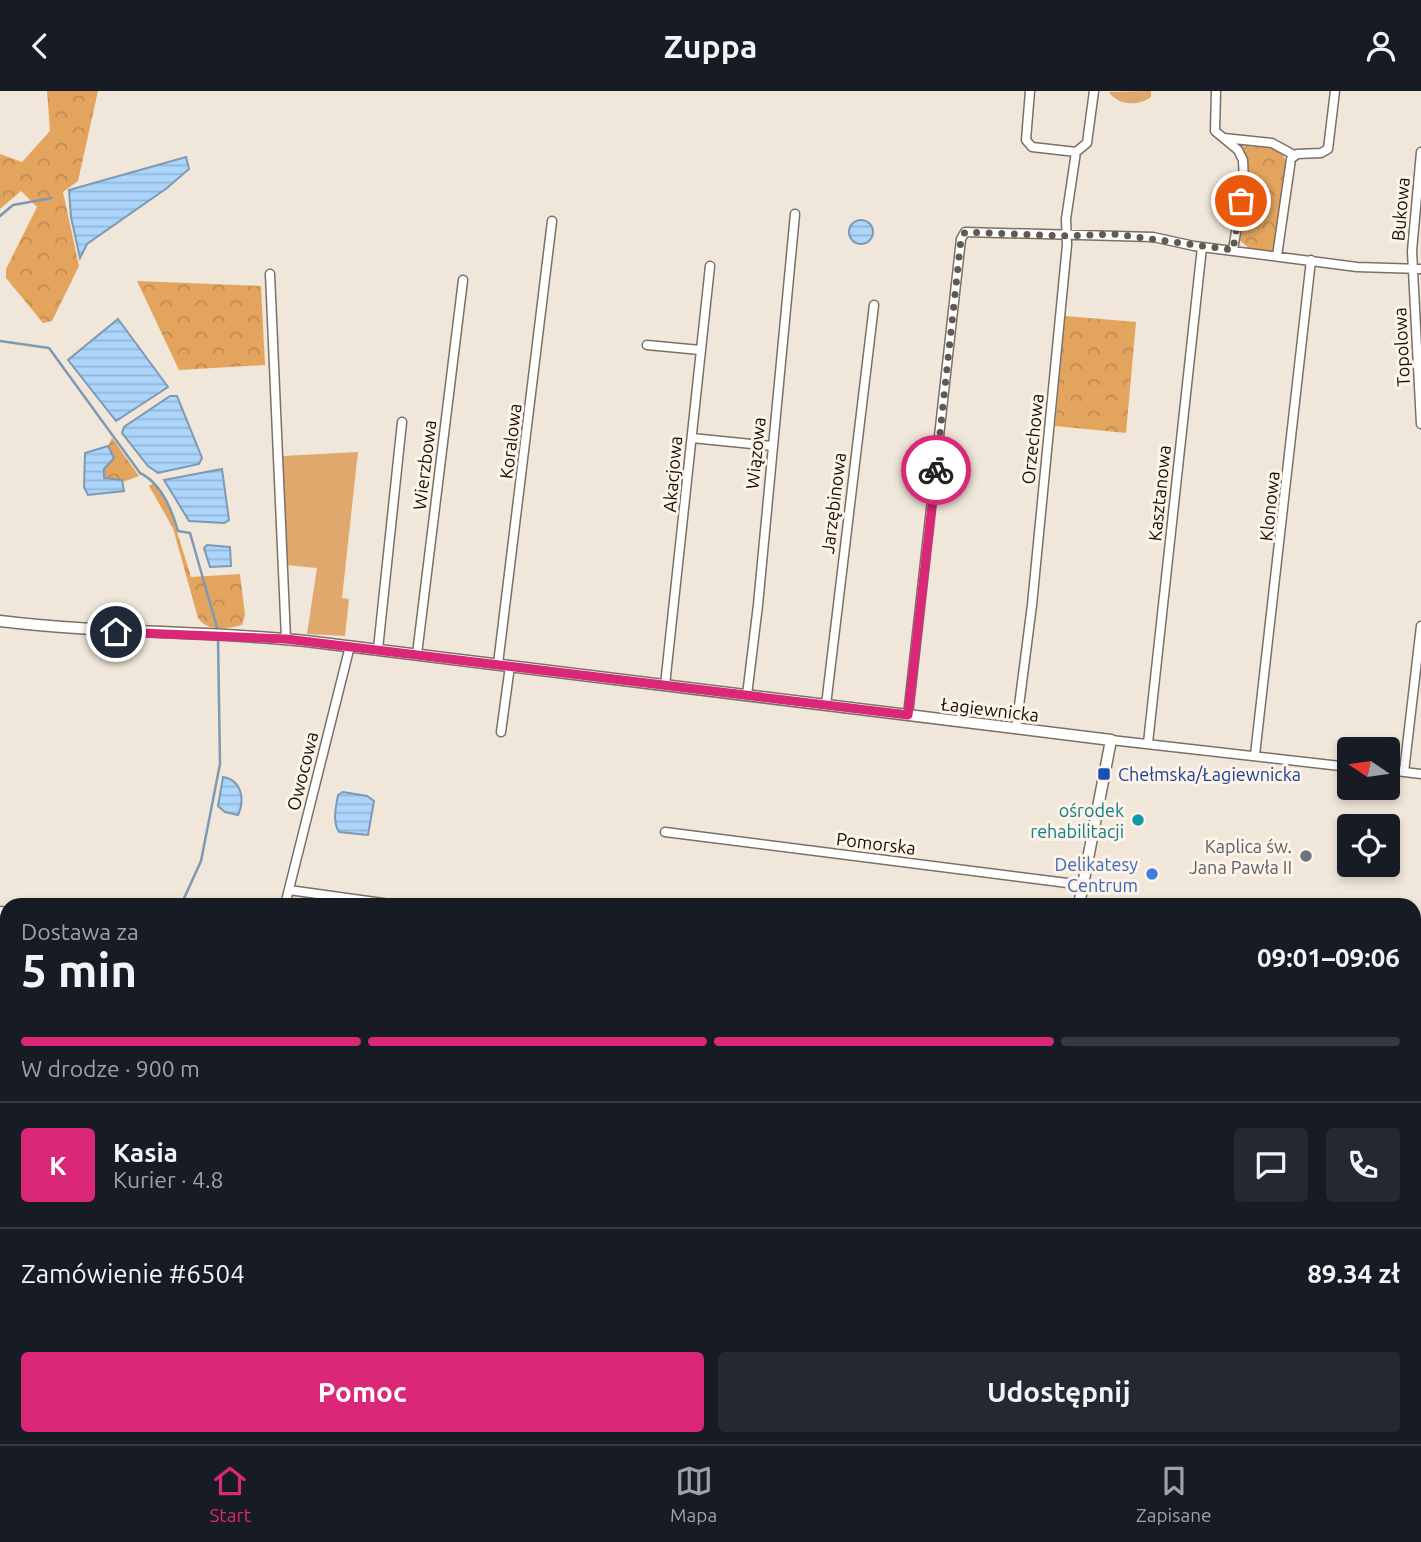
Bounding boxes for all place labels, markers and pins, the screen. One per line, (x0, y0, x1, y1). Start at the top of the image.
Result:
pin (1211, 171, 1271, 231)
pin (86, 602, 146, 662)
place label: Chełmska/Łagiewnicka (1118, 764, 1301, 784)
marker: Chełmska/Łagiewnicka (1096, 766, 1112, 782)
place label: ośrodek rehabilitacji (1030, 800, 1124, 841)
marker: ośrodek rehabilitacji (1130, 812, 1146, 828)
place label: Kaplica św. Jana Pawła II (1189, 836, 1292, 877)
marker: Kaplica św. Jana Pawła II (1298, 848, 1314, 864)
place label: Delikatesy Centrum (1054, 854, 1138, 895)
marker: Delikatesy Centrum (1144, 866, 1160, 882)

